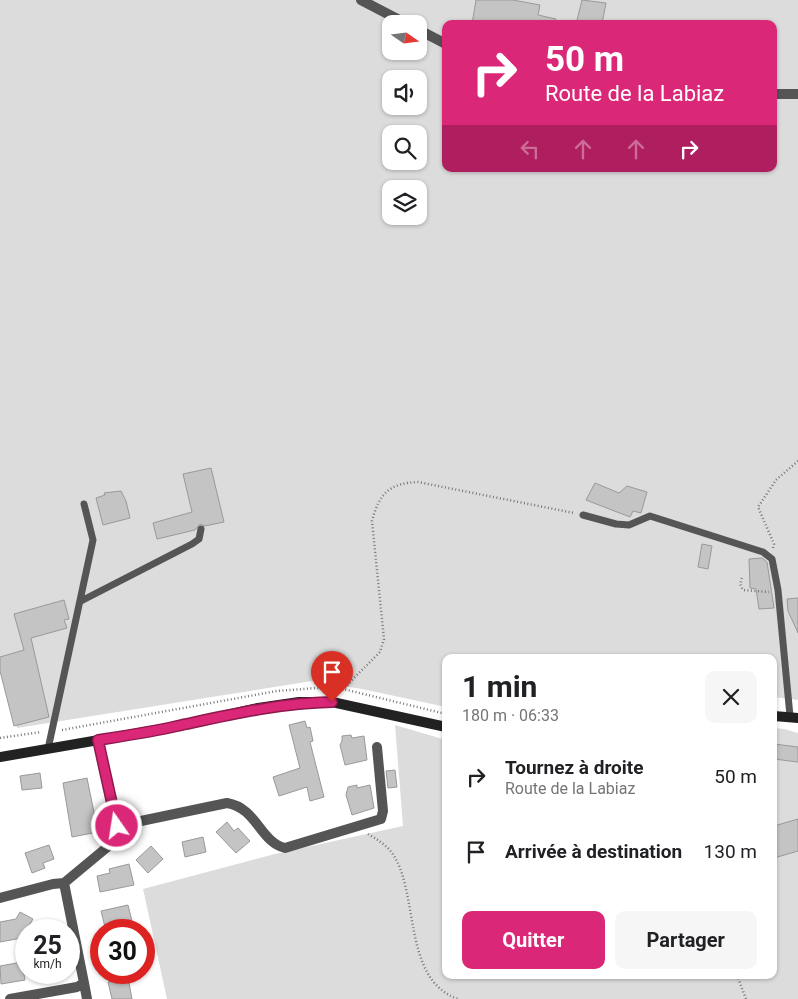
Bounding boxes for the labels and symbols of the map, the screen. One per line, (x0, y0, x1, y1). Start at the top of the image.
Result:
north arrow (382, 15, 428, 60)
pin (311, 651, 353, 702)
position arrow (90, 799, 142, 851)
speed limit sign: 30 (90, 919, 155, 984)

